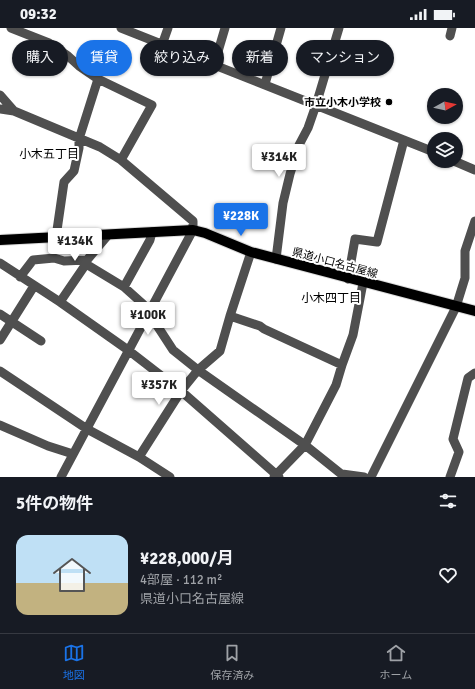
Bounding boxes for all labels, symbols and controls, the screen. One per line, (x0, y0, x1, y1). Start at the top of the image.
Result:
text: 09:32 (20, 5, 57, 23)
chip: 購入 (12, 40, 68, 76)
chip: 賃貸 (76, 40, 132, 76)
chip: 絞り込み (140, 40, 224, 76)
chip: 新着 (232, 40, 288, 76)
chip: マンション (296, 40, 394, 76)
north arrow (427, 88, 463, 124)
map controls (427, 88, 463, 168)
place label: 市立小木小学校 (304, 96, 381, 109)
marker: 市立小木小学校 (384, 97, 394, 107)
button: layers (427, 132, 463, 168)
pin: ¥314K (251, 144, 307, 178)
district label: 小木五丁目 (19, 147, 79, 162)
text: ¥314K (261, 149, 297, 165)
pin: ¥228K (213, 203, 269, 237)
text: ¥228K (223, 208, 259, 224)
pin: ¥134K (47, 228, 103, 262)
text: ¥134K (57, 233, 93, 249)
street label: 県道小口名古屋線 (291, 245, 379, 281)
district label: 小木四丁目 (301, 291, 361, 306)
pin: ¥100K (120, 302, 176, 336)
text: ¥100K (130, 307, 166, 323)
pin: ¥357K (131, 372, 187, 406)
text: ¥357K (141, 377, 177, 393)
icon: filters (437, 490, 459, 512)
text: 5件の物件 (16, 493, 93, 514)
text: ¥228,000/月 (140, 548, 234, 569)
icon: home (48, 551, 96, 599)
icon: heart (437, 564, 459, 586)
text: 4部屋 · 112 m² (140, 572, 222, 588)
text: 県道小口名古屋線 (140, 591, 244, 607)
tab: 地図 (63, 642, 85, 682)
tab: 保存済み (210, 642, 254, 682)
tab: ホーム (380, 642, 412, 682)

